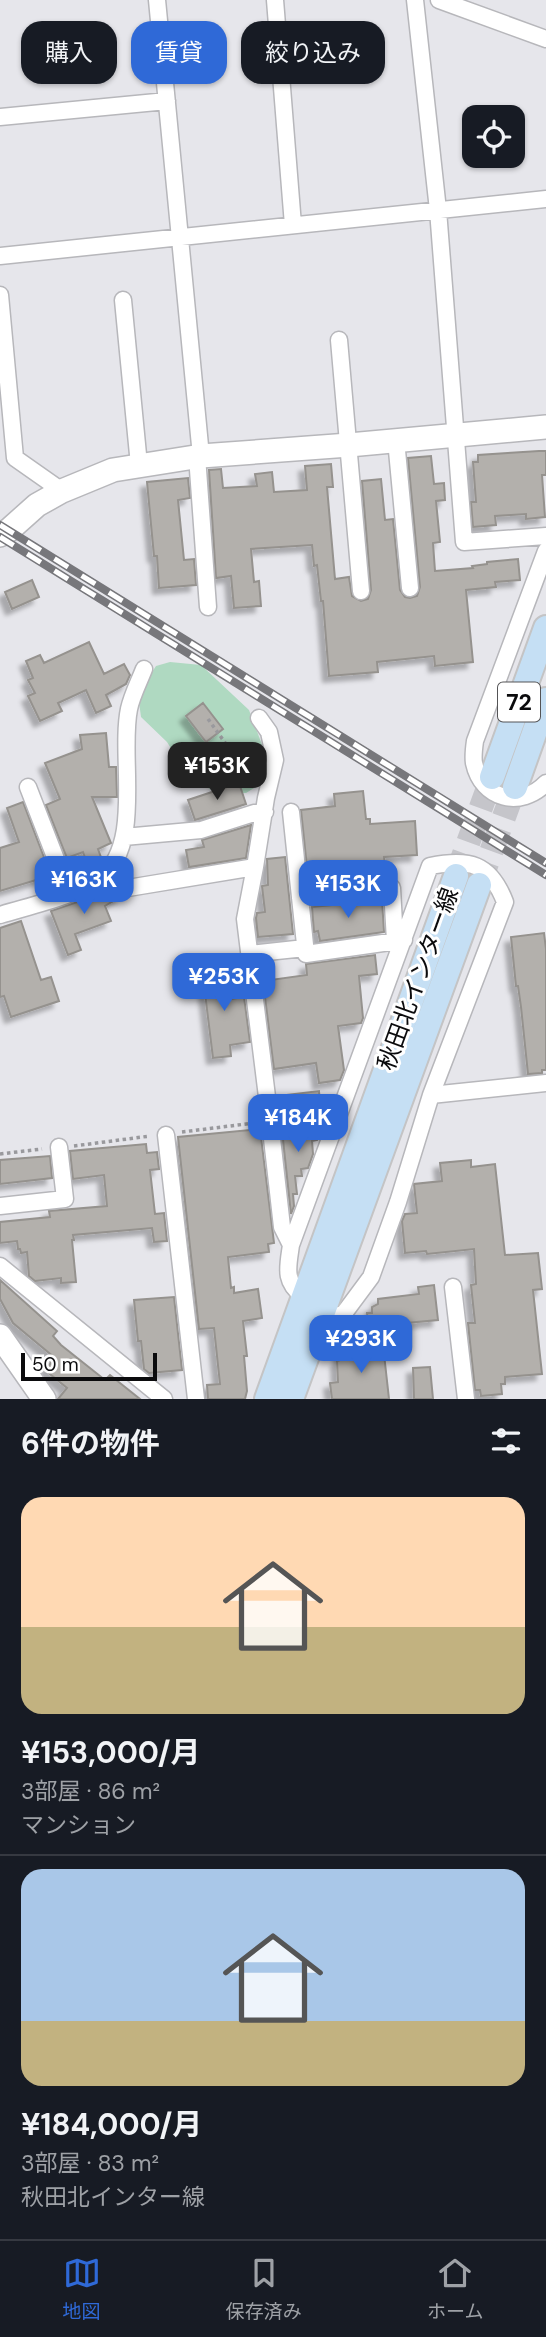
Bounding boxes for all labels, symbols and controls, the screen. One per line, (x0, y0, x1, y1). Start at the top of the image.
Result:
chip: 購入 (21, 21, 117, 84)
chip: 賃貸 (131, 21, 227, 84)
chip: 絞り込み (241, 21, 385, 84)
map controls (462, 105, 525, 168)
button: locate (462, 105, 525, 168)
road number: 72 (498, 682, 540, 722)
pin: ¥153K (168, 742, 266, 802)
text: ¥153K (184, 750, 250, 780)
pin: ¥163K (35, 856, 133, 916)
pin: ¥153K (299, 860, 397, 920)
text: ¥163K (51, 864, 117, 894)
text: ¥153K (315, 868, 381, 898)
street label: 秋田北インター線 (370, 883, 465, 1074)
pin: ¥253K (175, 954, 273, 1013)
text: ¥253K (188, 961, 260, 991)
pin: ¥184K (249, 1094, 347, 1154)
text: ¥184K (264, 1102, 332, 1132)
pin: ¥293K (312, 1316, 410, 1375)
text: ¥293K (325, 1323, 397, 1353)
scale bar (21, 1350, 158, 1382)
text: 50 m (32, 1352, 79, 1377)
icon: filters (487, 1422, 525, 1460)
text: 6件の物件 (21, 1424, 160, 1463)
icon: home (210, 1543, 336, 1669)
text: ¥153,000/月 (21, 1733, 201, 1772)
text: 3部屋 · 86 m² (21, 1776, 160, 1806)
text: マンション (21, 1810, 136, 1840)
icon: home (210, 1915, 336, 2041)
text: ¥184,000/月 (21, 2105, 202, 2144)
text: 3部屋 · 83 m² (21, 2148, 159, 2178)
text: 秋田北インター線 (21, 2182, 205, 2212)
tab: 地図 (63, 2254, 101, 2324)
tab: 保存済み (226, 2254, 302, 2324)
tab: ホーム (427, 2254, 483, 2324)

